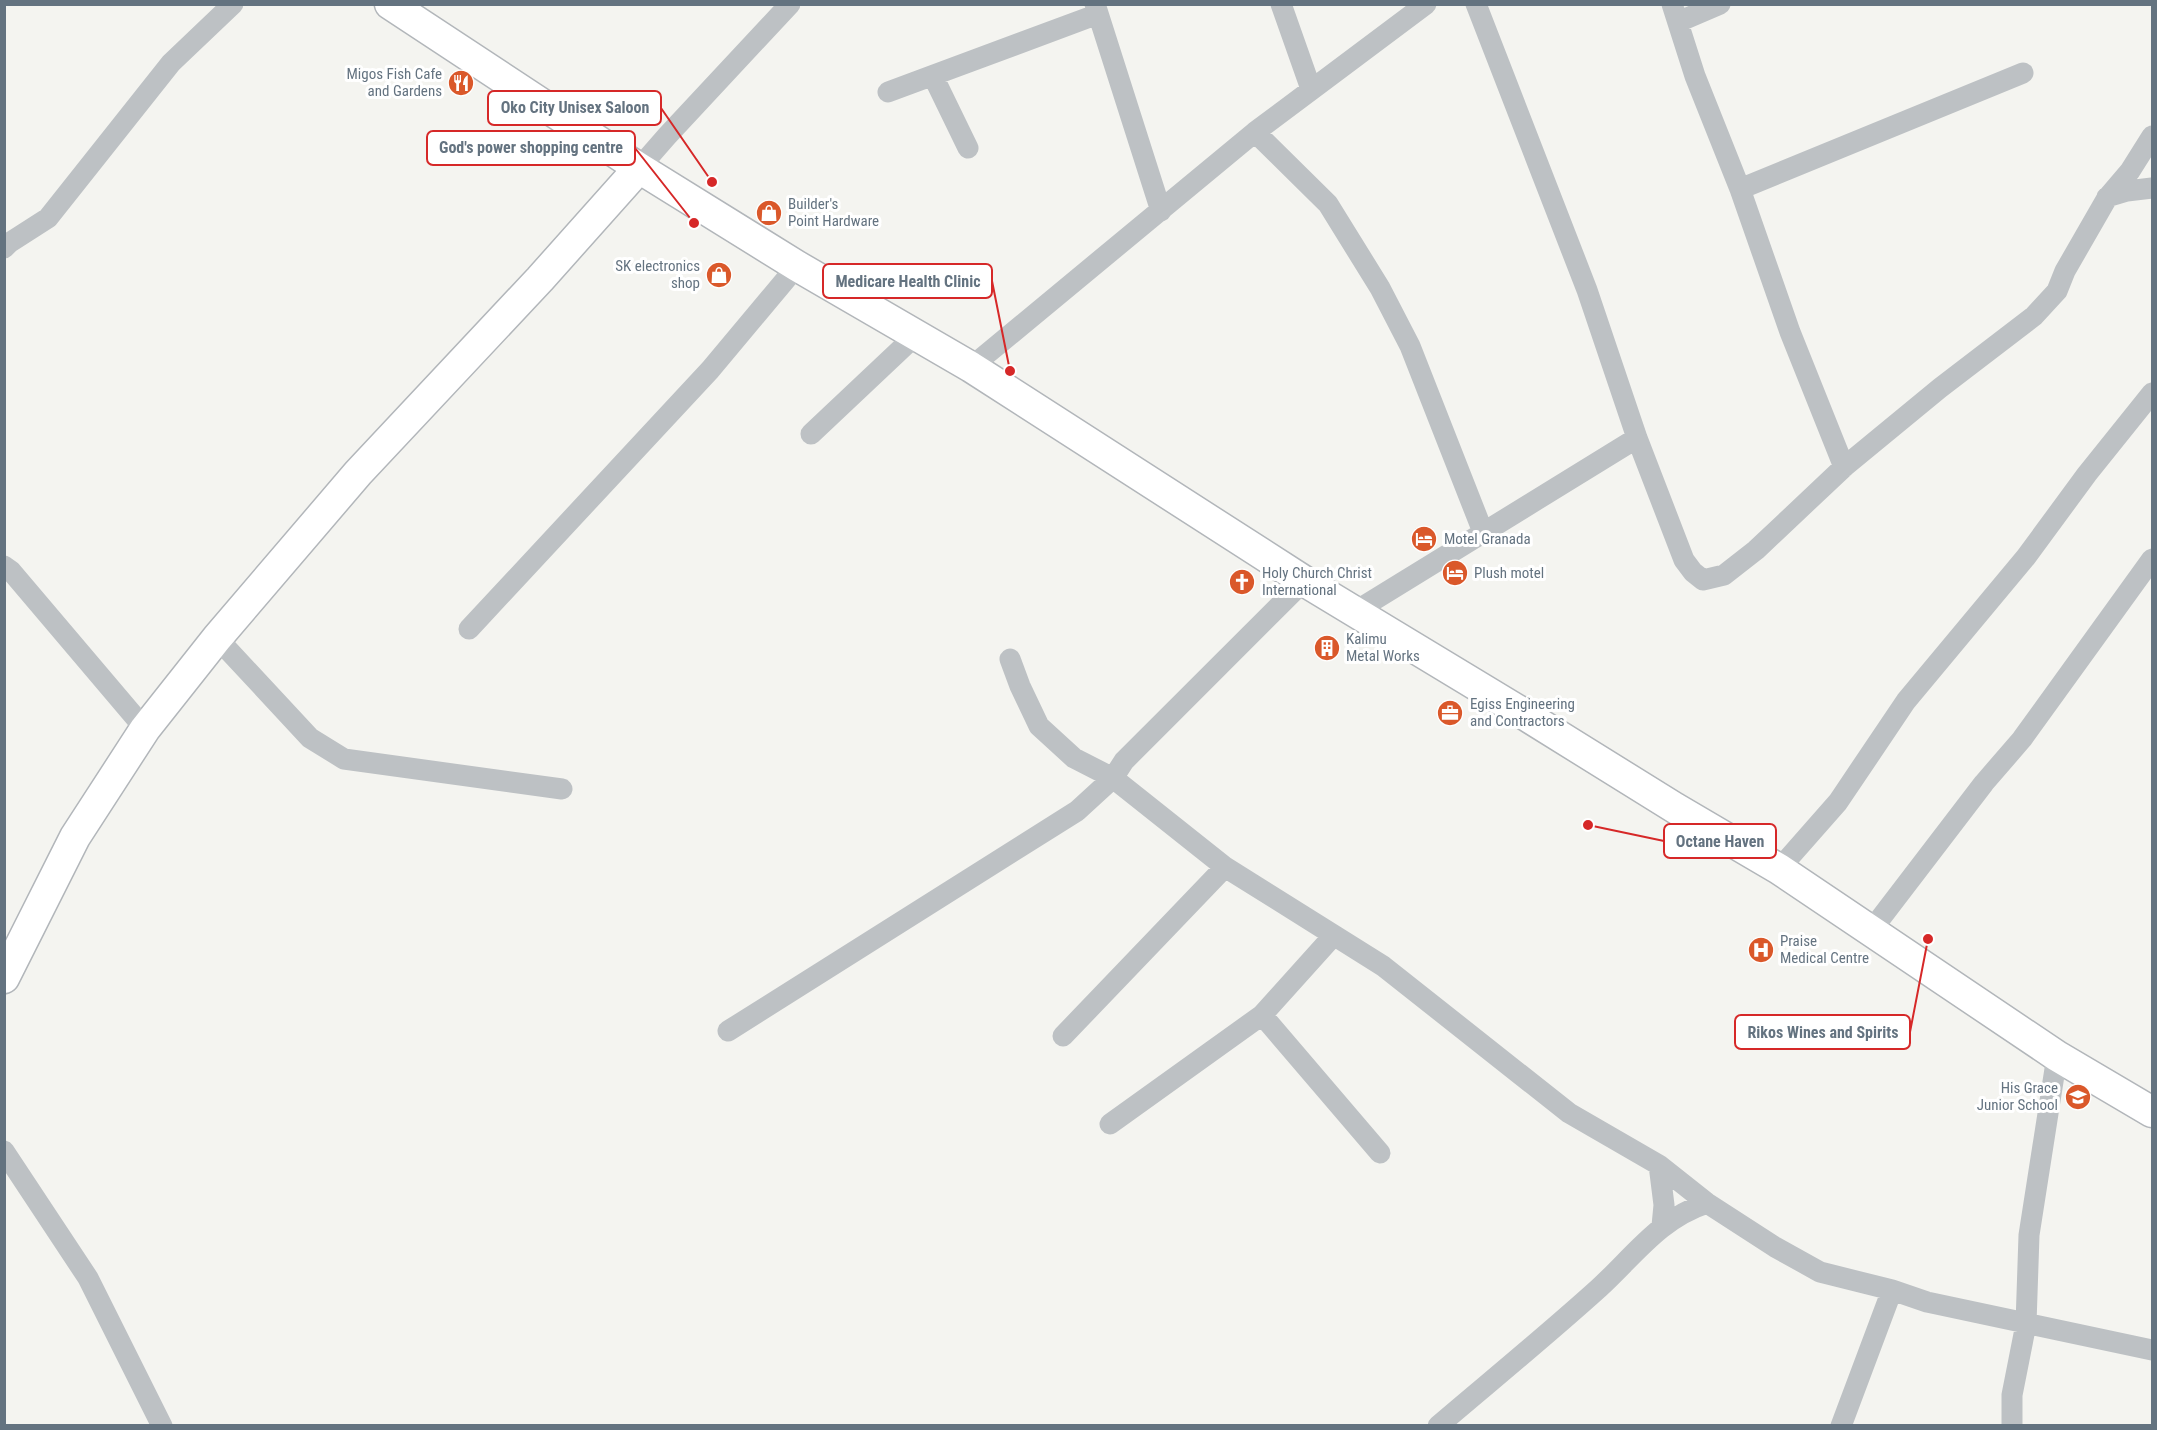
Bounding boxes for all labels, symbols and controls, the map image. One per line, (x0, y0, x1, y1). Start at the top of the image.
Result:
place label: Migos Fish Cafe and Gardens (347, 65, 442, 100)
restaurant icon: Migos Fish Cafe and Gardens (446, 68, 476, 98)
callout: Oko City Unisex Saloon (488, 91, 661, 125)
text: Oko City Unisex Saloon (501, 98, 649, 117)
callout: God's power shopping centre (427, 131, 635, 165)
text: God's power shopping centre (439, 138, 623, 157)
place label: Builder's Point Hardware (788, 195, 879, 230)
shop icon: Builder's Point Hardware (754, 198, 784, 228)
place label: SK electronics shop (615, 257, 700, 292)
shop icon: SK electronics shop (704, 260, 734, 290)
callout: Medicare Health Clinic (823, 264, 992, 298)
text: Medicare Health Clinic (835, 272, 981, 291)
hotel icon: Motel Granada (1409, 524, 1439, 554)
place label: Motel Granada (1444, 530, 1531, 548)
hotel icon: Plush motel (1440, 558, 1470, 588)
place label: Holy Church Christ International (1262, 564, 1372, 599)
place label: Plush motel (1474, 564, 1544, 582)
church icon: Holy Church Christ International (1227, 567, 1257, 597)
place label: Kalimu Metal Works (1346, 630, 1420, 665)
building icon: Kalimu Metal Works (1312, 633, 1342, 663)
place label: Egiss Engineering and Contractors (1470, 695, 1575, 730)
office icon: Egiss Engineering and Contractors (1435, 698, 1465, 728)
callout: Octane Haven (1664, 824, 1776, 858)
text: Octane Haven (1676, 832, 1764, 851)
place label: Praise Medical Centre (1780, 932, 1869, 967)
hospital icon: Praise Medical Centre (1746, 935, 1776, 965)
callout: Rikos Wines and Spirits (1735, 1015, 1910, 1049)
text: Rikos Wines and Spirits (1747, 1023, 1899, 1042)
place label: His Grace Junior School (1977, 1079, 2058, 1114)
school or university icon: His Grace Junior School (2063, 1082, 2093, 1112)

